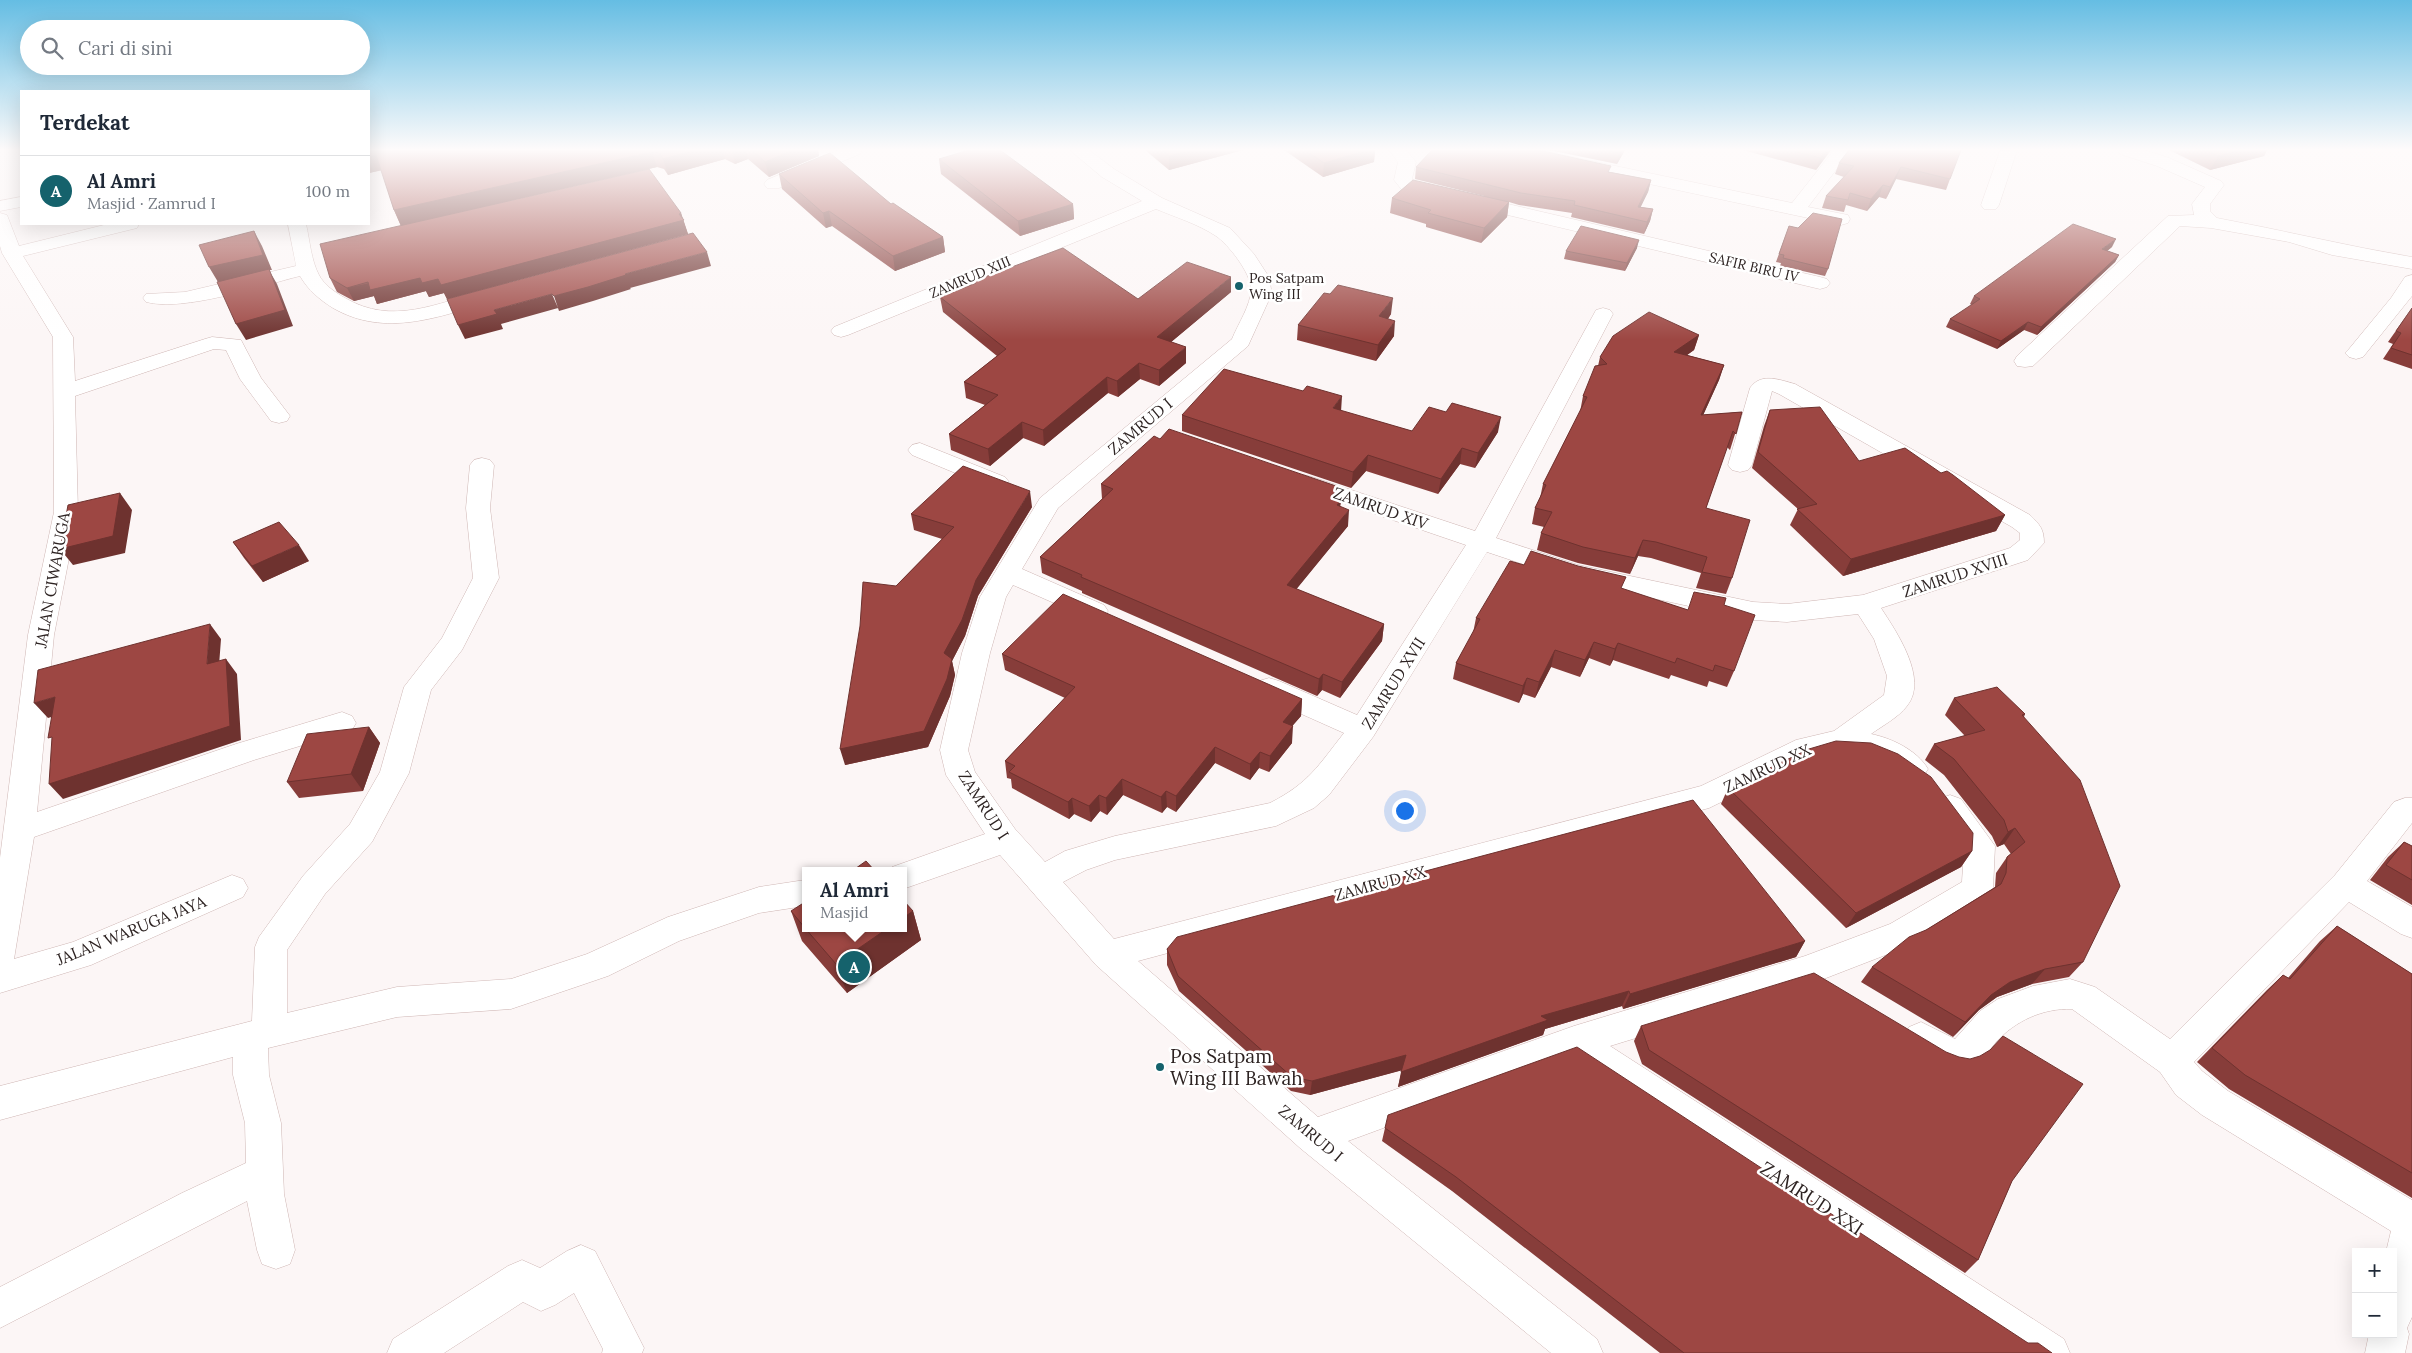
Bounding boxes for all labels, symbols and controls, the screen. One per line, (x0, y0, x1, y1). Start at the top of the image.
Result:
search box (20, 20, 370, 75)
icon: search (38, 34, 66, 62)
text: Cari di sini (78, 36, 172, 60)
text: Terdekat (40, 109, 130, 136)
text: Al Amri (87, 169, 156, 193)
text: A (51, 181, 61, 201)
text: 100 m (306, 181, 350, 201)
text: Masjid · Zamrud I (87, 193, 216, 213)
street label: SAFIR BIRU IV (1707, 248, 1801, 286)
street label: ZAMRUD XIII (927, 252, 1013, 302)
place label: Pos Satpam Wing III (1249, 269, 1325, 303)
marker: Pos Satpam Wing III (1233, 280, 1245, 292)
street label: ZAMRUD I (1104, 393, 1176, 459)
street label: ZAMRUD XIV (1331, 482, 1431, 534)
street label: JALAN CIWARUGA (30, 510, 74, 650)
street label: ZAMRUD XVIII (1900, 549, 2010, 601)
street label: ZAMRUD XVII (1357, 633, 1429, 733)
street label: ZAMRUD XX (1720, 739, 1814, 797)
street label: ZAMRUD I (954, 767, 1014, 843)
your location (1392, 798, 1418, 824)
street label: ZAMRUD XX (1332, 861, 1429, 905)
popup (802, 867, 907, 932)
text: Al Amri (820, 878, 889, 902)
street label: JALAN WARUGA JAYA (52, 890, 210, 970)
text: Masjid (820, 902, 869, 922)
pin: A (838, 948, 870, 986)
place label: Pos Satpam Wing III Bawah (1170, 1044, 1303, 1090)
marker: Pos Satpam Wing III Bawah (1154, 1061, 1166, 1073)
street label: ZAMRUD I (1275, 1100, 1347, 1166)
street label: ZAMRUD XXI (1756, 1156, 1868, 1240)
map controls (2352, 1248, 2397, 1338)
button: + (2352, 1248, 2397, 1293)
button: − (2352, 1293, 2397, 1338)

